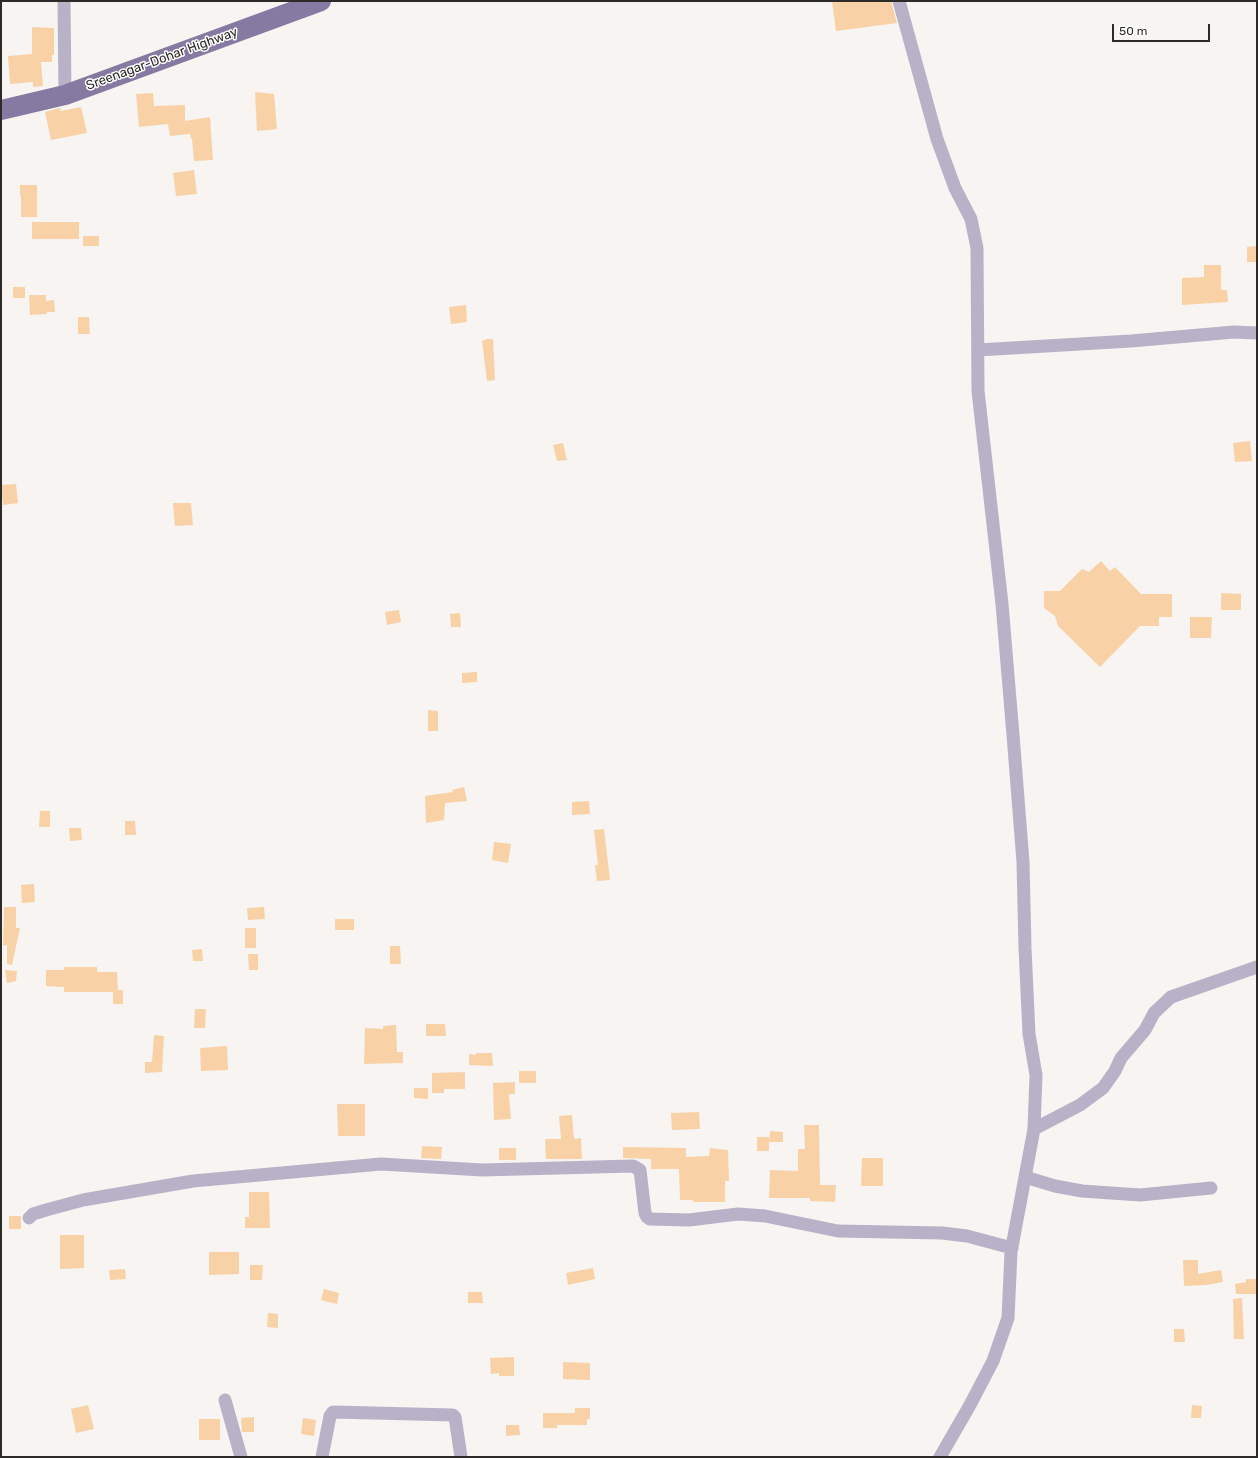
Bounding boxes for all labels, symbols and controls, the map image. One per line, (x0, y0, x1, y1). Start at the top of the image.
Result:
scale bar (1114, 16, 1212, 42)
street label: Sreenagar-Dohar Highway (84, 24, 240, 94)
text: 50 m (1119, 24, 1147, 38)

